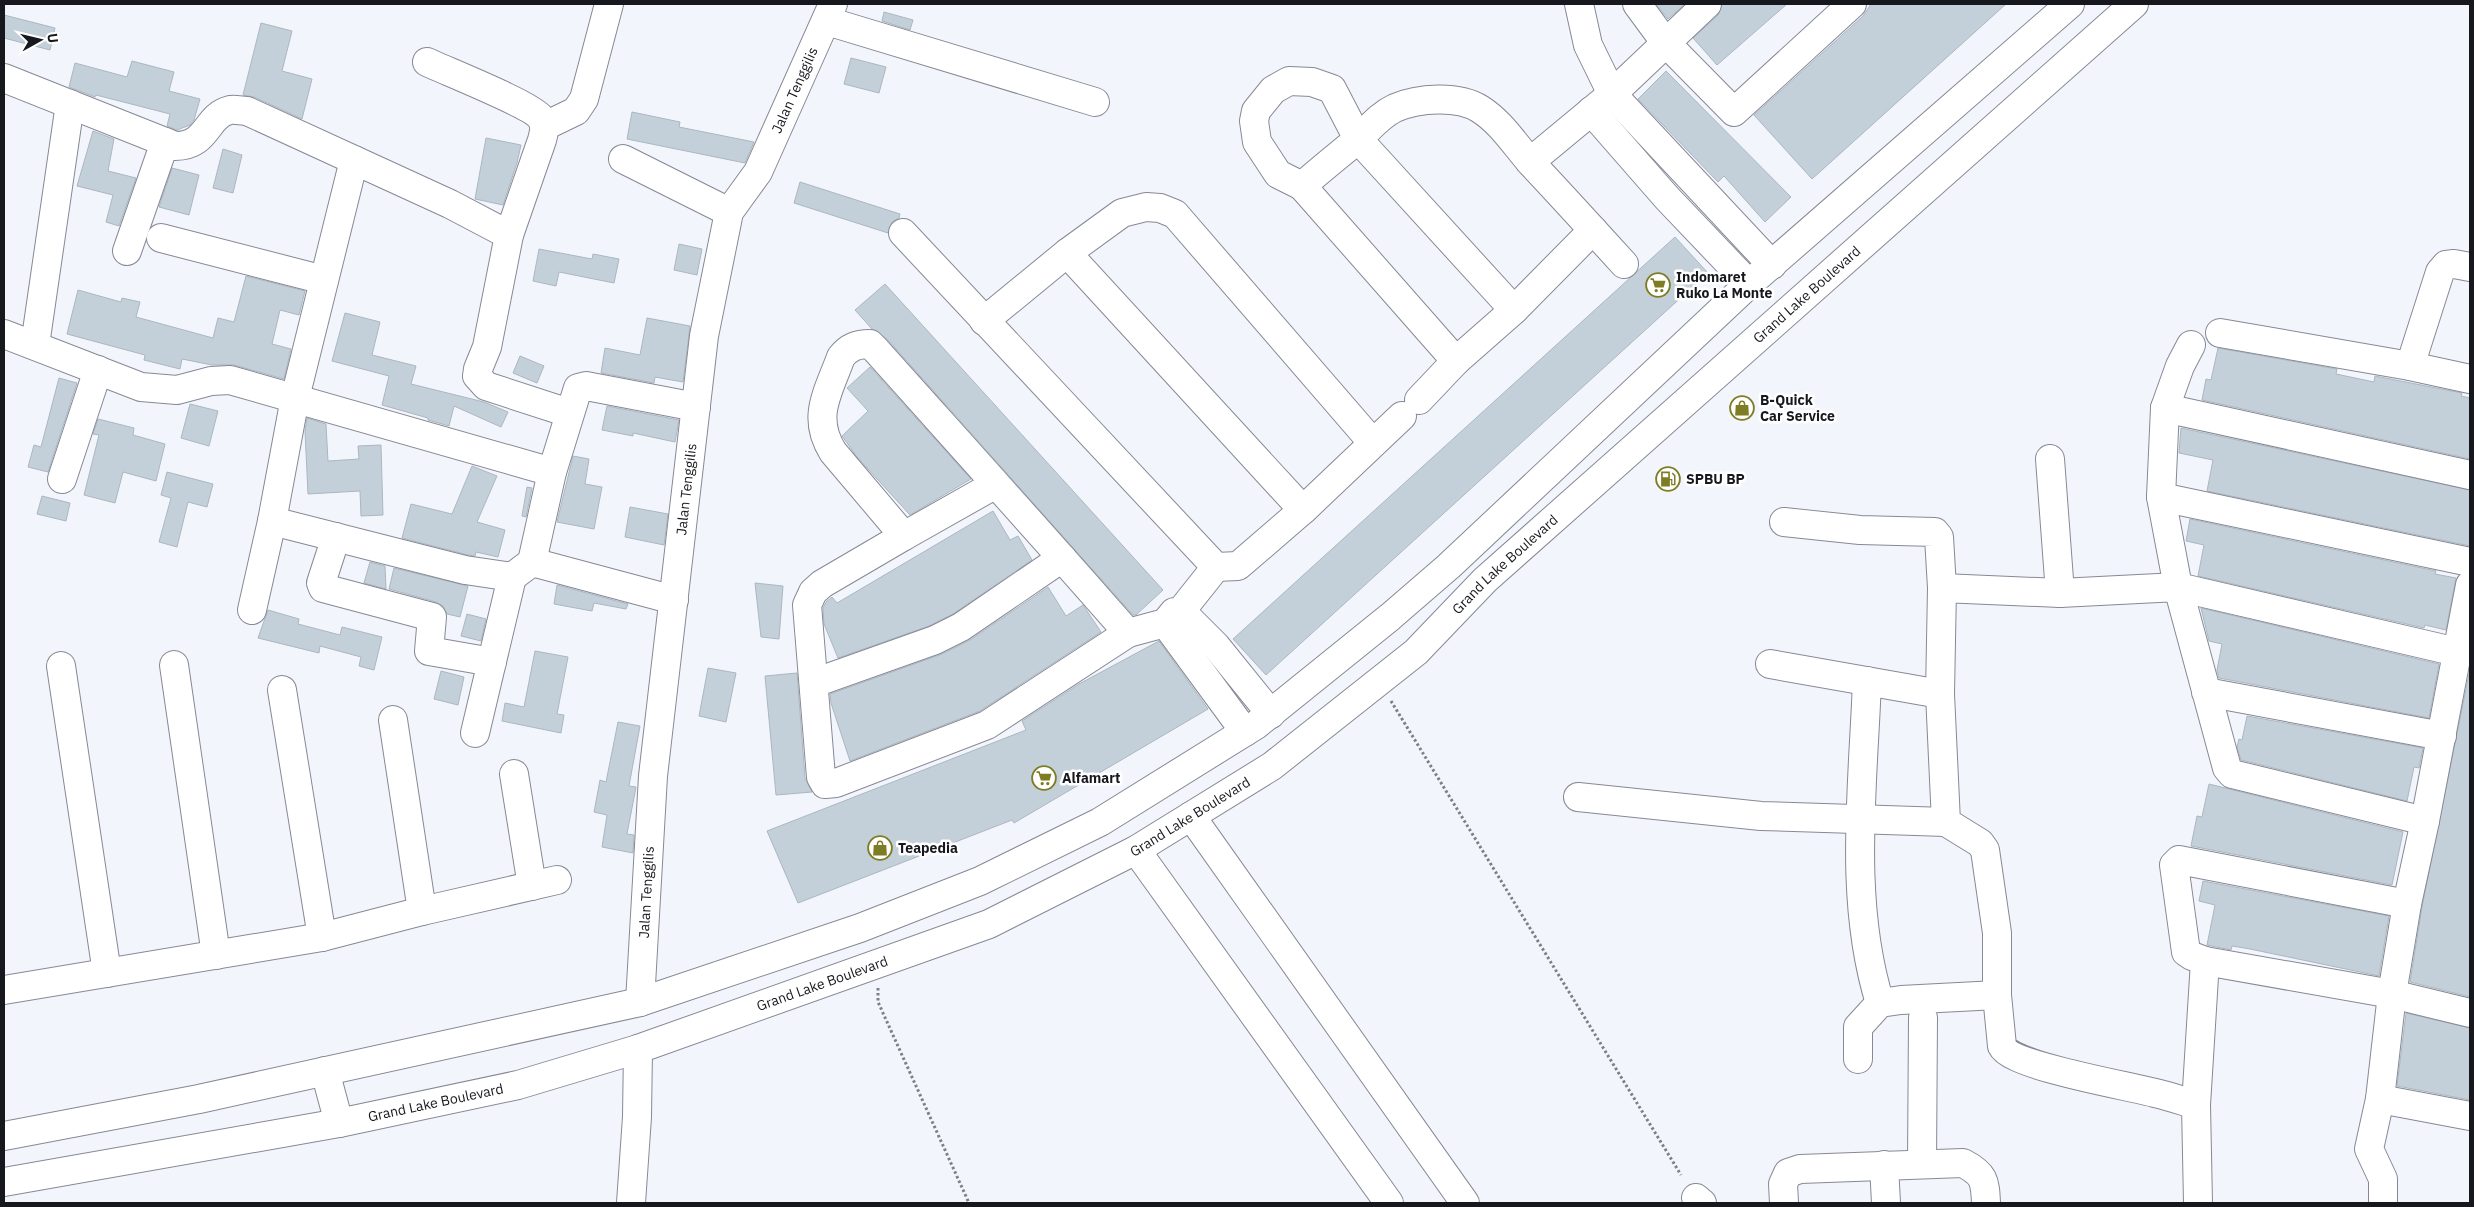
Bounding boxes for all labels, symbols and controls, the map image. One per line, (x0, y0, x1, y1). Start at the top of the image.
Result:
north arrow (15, 15, 65, 65)
text: U (43, 32, 62, 44)
street label: Jalan Tenggilis (768, 44, 822, 136)
street label: Grand Lake Boulevard (1749, 242, 1864, 347)
place label: Indomaret Ruko La Monte (1676, 268, 1772, 302)
supermarket icon: Indomaret Ruko La Monte (1645, 272, 1671, 298)
place label: B-Quick Car Service (1760, 391, 1835, 425)
shop icon: B-Quick Car Service (1729, 395, 1755, 421)
street label: Jalan Tenggilis (672, 442, 701, 536)
fuel station icon: SPBU BP (1655, 466, 1681, 492)
place label: SPBU BP (1686, 470, 1745, 488)
street label: Grand Lake Boulevard (1448, 511, 1561, 618)
supermarket icon: Alfamart (1031, 765, 1057, 791)
place label: Alfamart (1062, 769, 1120, 787)
street label: Grand Lake Boulevard (1127, 773, 1253, 861)
shop icon: Teapedia (867, 835, 893, 861)
place label: Teapedia (898, 839, 958, 857)
street label: Jalan Tenggilis (635, 845, 658, 939)
street label: Grand Lake Boulevard (754, 952, 890, 1015)
street label: Grand Lake Boulevard (366, 1079, 505, 1126)

